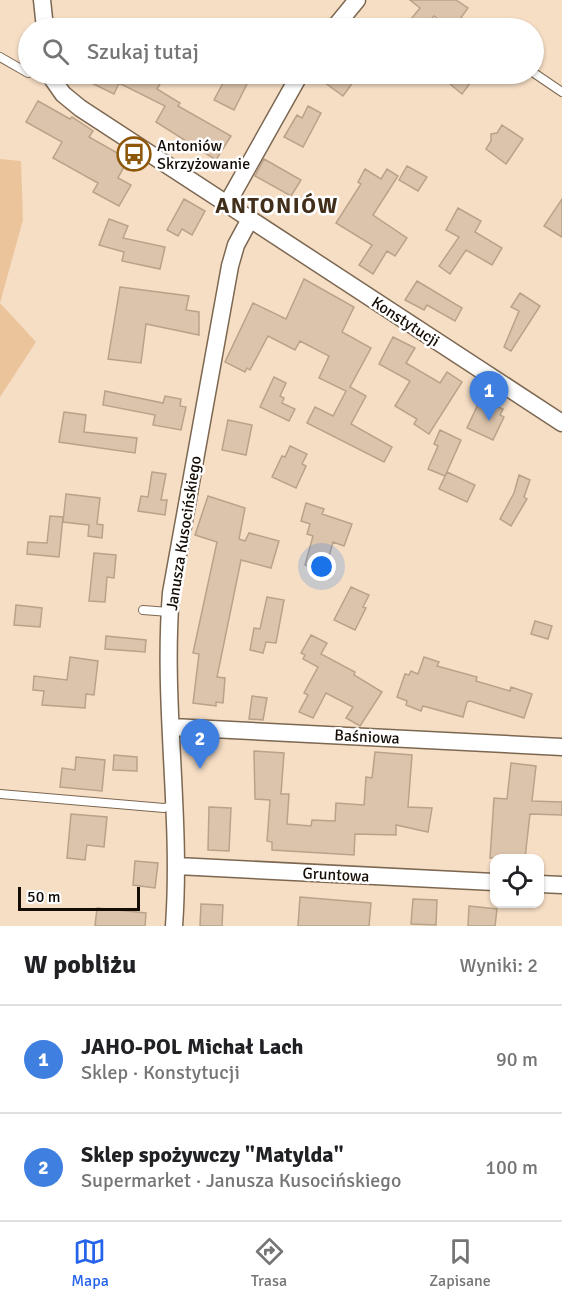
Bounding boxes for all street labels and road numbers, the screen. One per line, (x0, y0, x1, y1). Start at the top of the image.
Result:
street label: Konstytucji (368, 292, 443, 351)
street label: Janusza Kusocińskiego (162, 454, 206, 612)
street label: Baśniowa (334, 725, 400, 749)
street label: Gruntowa (302, 863, 370, 887)

